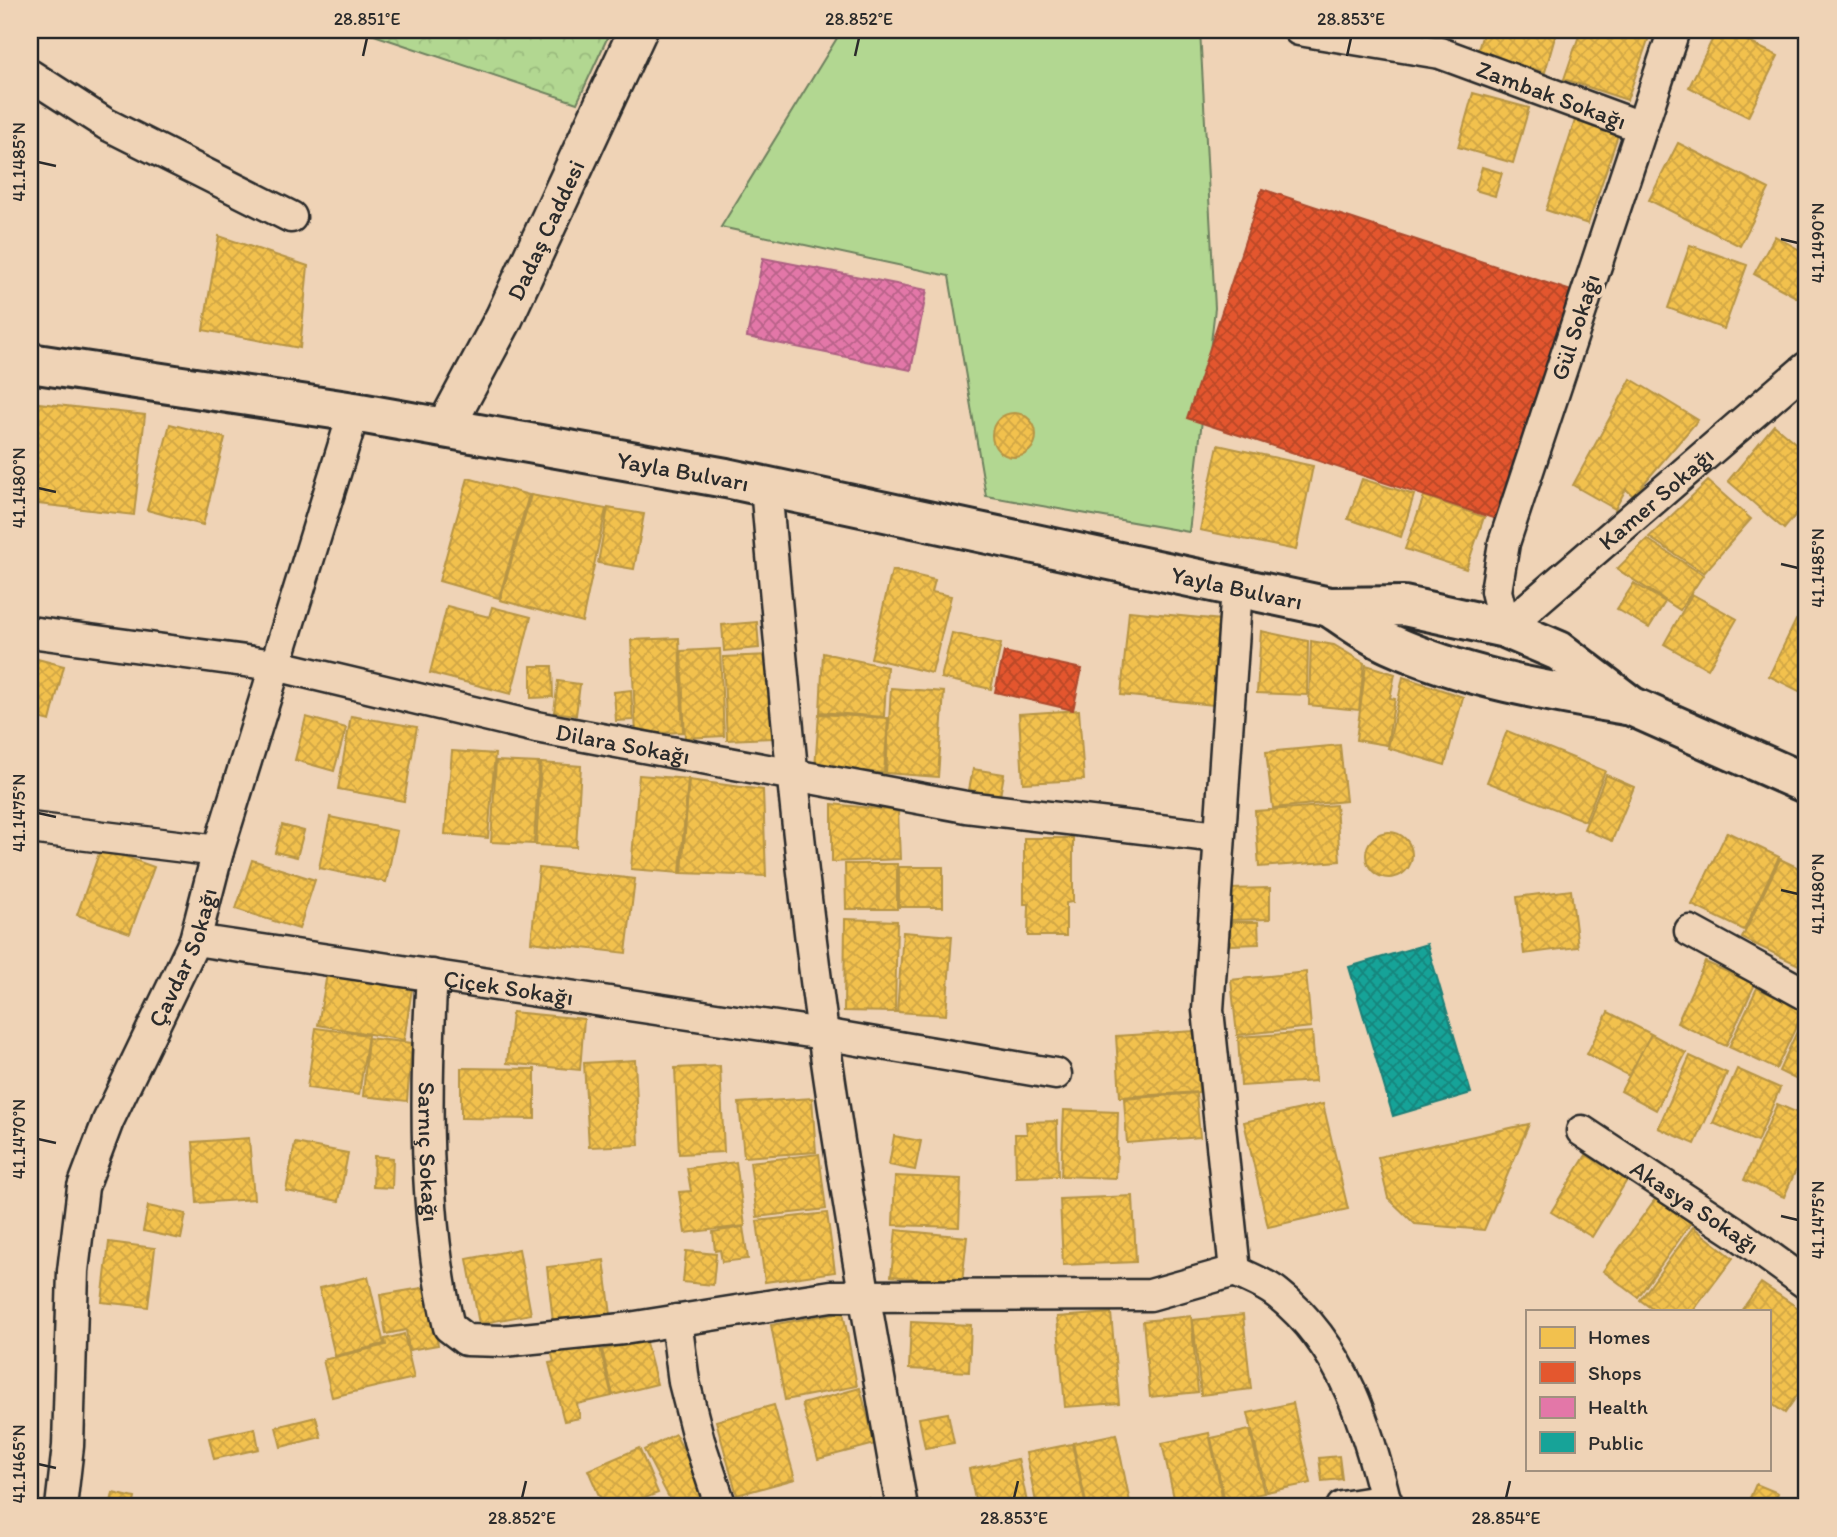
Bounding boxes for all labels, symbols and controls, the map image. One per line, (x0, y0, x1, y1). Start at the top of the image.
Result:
text: 28.851°E (334, 8, 400, 30)
text: 28.852°E (825, 8, 893, 30)
text: 28.853°E (1317, 8, 1385, 30)
street label: Zambak Sokağı (1473, 53, 1631, 135)
text: 41.1485°N (8, 122, 30, 202)
street label: Dadaş Caddesi (500, 155, 590, 305)
text: 41.1490°N (1807, 203, 1829, 283)
street label: Gül Sokağı (1544, 270, 1606, 384)
street label: Kamer Sokağı (1592, 440, 1719, 556)
street label: Yayla Bulvarı (615, 444, 752, 497)
text: 41.1480°N (8, 447, 30, 529)
text: 41.1485°N (1807, 528, 1829, 608)
street label: Yayla Bulvarı (1169, 559, 1305, 615)
street label: Dilara Sokağı (553, 716, 693, 770)
text: 41.1475°N (8, 774, 30, 852)
text: 41.1480°N (1807, 853, 1829, 935)
street label: Çavdar Sokağı (141, 885, 222, 1031)
street label: Çiçek Sokağı (442, 963, 575, 1011)
street label: Sarnıç Sokağı (413, 1082, 447, 1223)
text: 41.1470°N (8, 1099, 30, 1179)
street label: Akasya Sokağı (1625, 1153, 1765, 1259)
text: 41.1475°N (1807, 1181, 1829, 1259)
legend (1526, 1310, 1770, 1470)
text: Homes (1588, 1324, 1650, 1349)
text: Shops (1588, 1360, 1642, 1385)
text: Health (1588, 1394, 1648, 1419)
text: 41.1465°N (8, 1424, 30, 1504)
text: Public (1588, 1430, 1644, 1455)
text: 28.852°E (488, 1507, 556, 1529)
text: 28.853°E (980, 1507, 1048, 1529)
text: 28.854°E (1471, 1507, 1541, 1529)

